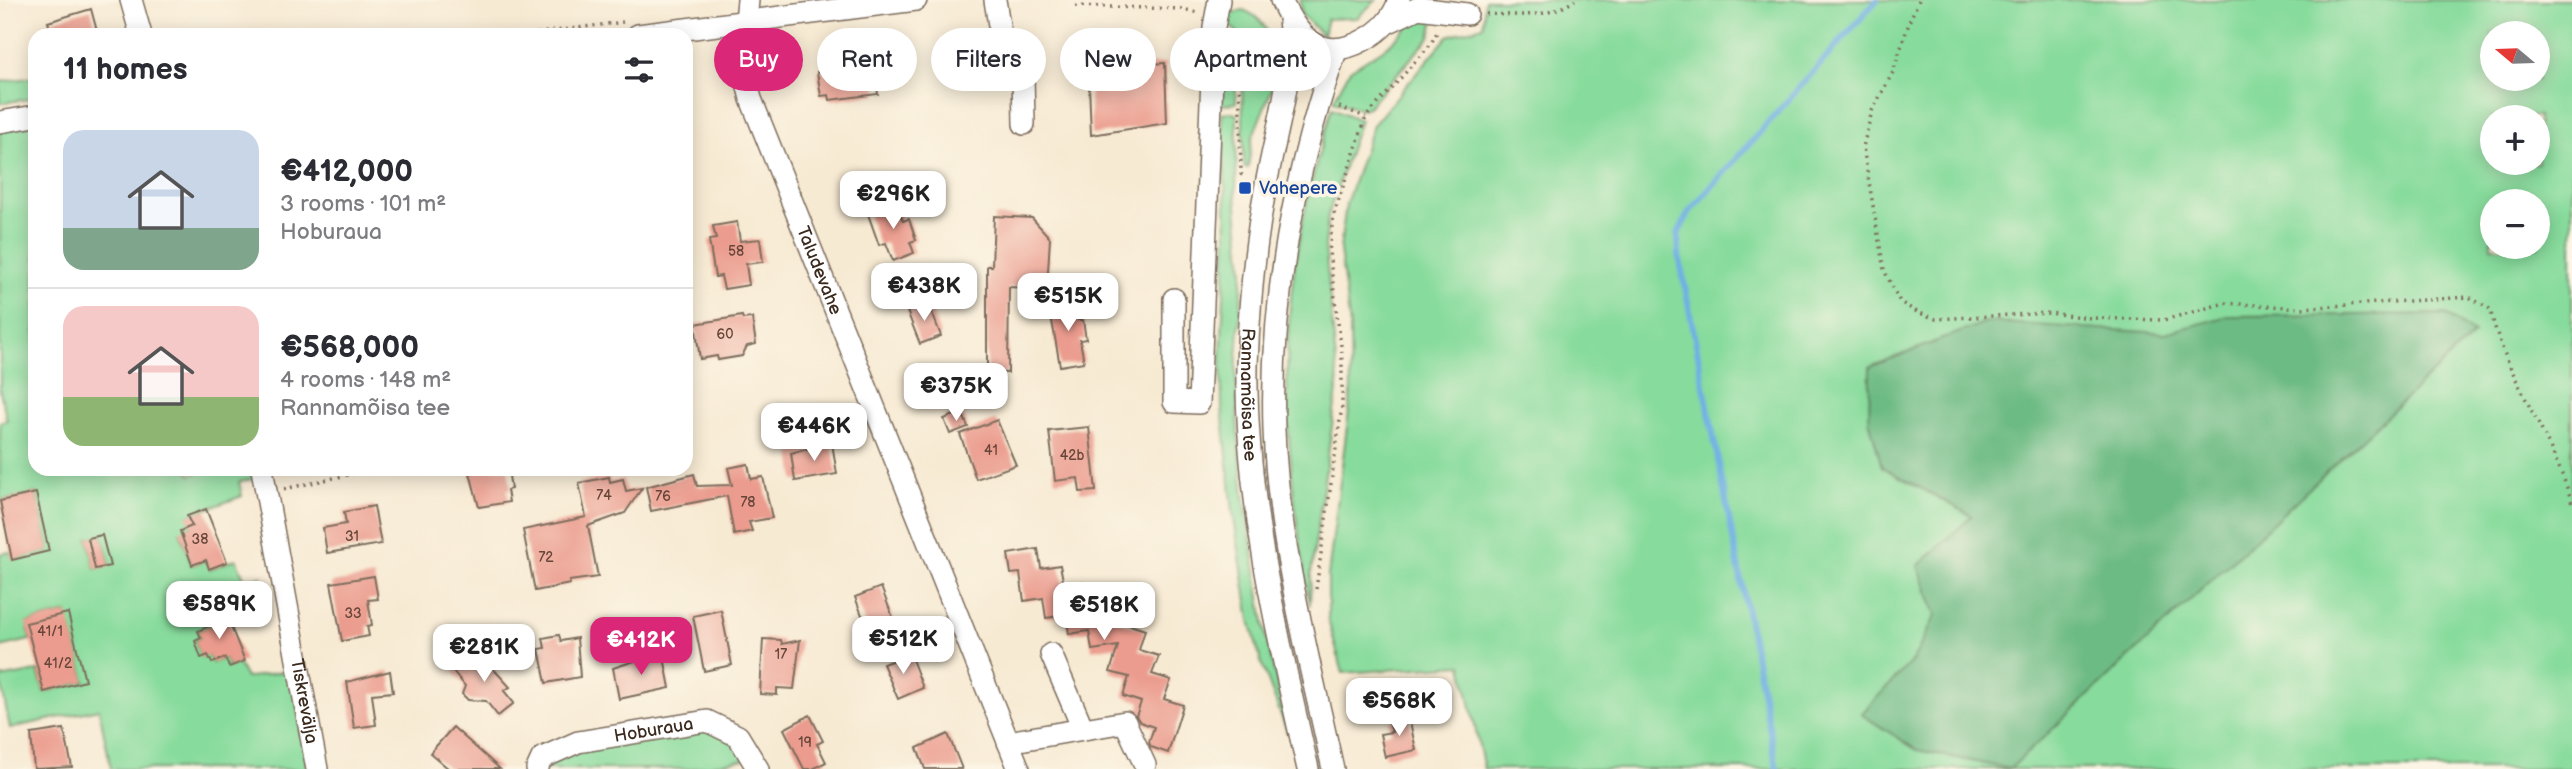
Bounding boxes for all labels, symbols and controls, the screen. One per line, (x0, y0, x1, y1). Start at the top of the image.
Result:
north arrow (2480, 21, 2550, 91)
map controls (2480, 21, 2550, 259)
chip: Buy (714, 28, 803, 91)
chip: Rent (817, 28, 917, 91)
chip: Filters (931, 28, 1046, 91)
chip: New (1060, 28, 1156, 91)
chip: Apartment (1170, 28, 1331, 91)
icon: filters (620, 51, 658, 89)
text: 11 homes (63, 52, 187, 88)
button: + (2480, 105, 2550, 175)
text: €412,000 (280, 154, 413, 190)
icon: home (119, 158, 203, 242)
pin: €296K (844, 172, 942, 231)
place label: Vahepere (1259, 178, 1338, 199)
text: €296K (856, 180, 930, 208)
marker: Vahepere (1237, 180, 1253, 196)
button: − (2480, 189, 2550, 259)
text: 3 rooms · 101 m² (280, 190, 446, 218)
text: Hoburaua (280, 218, 382, 246)
street label: Taludevahe (792, 223, 846, 318)
house number: 58 (728, 243, 744, 260)
pin: €438K (875, 264, 973, 323)
text: €438K (887, 272, 961, 300)
pin: €515K (1019, 274, 1117, 333)
text: €515K (1033, 282, 1103, 310)
house number: 60 (717, 326, 733, 343)
street label: Rannamõisa tee (1236, 327, 1261, 462)
text: €568,000 (280, 330, 419, 366)
icon: home (119, 334, 203, 418)
pin: €375K (907, 364, 1005, 423)
text: 4 rooms · 148 m² (280, 366, 451, 394)
text: €375K (920, 372, 992, 400)
text: Rannamõisa tee (280, 394, 450, 422)
pin: €446K (765, 404, 863, 463)
text: €446K (777, 412, 851, 440)
house number: 41 (984, 442, 998, 459)
house number: 42b (1060, 447, 1084, 464)
house number: 74 (596, 487, 612, 504)
house number: 76 (655, 488, 671, 505)
house number: 78 (740, 494, 756, 511)
house number: 31 (345, 528, 359, 545)
house number: 38 (192, 531, 208, 548)
house number: 72 (538, 549, 554, 566)
pin: €589K (170, 582, 268, 641)
pin: €518K (1055, 582, 1153, 642)
text: €589K (182, 590, 256, 618)
text: €518K (1069, 591, 1139, 619)
house number: 33 (344, 605, 362, 622)
pin: €512K (854, 616, 952, 676)
pin: €412K (592, 618, 690, 677)
house number: 41/1 (37, 623, 63, 640)
pin: €281K (435, 624, 533, 684)
text: €512K (868, 625, 938, 653)
text: €412K (606, 626, 676, 654)
text: €281K (449, 633, 519, 661)
house number: 17 (775, 646, 787, 663)
house number: 41/2 (44, 655, 73, 672)
street label: Tiskrevälja (286, 657, 322, 745)
pin: €568K (1350, 678, 1448, 738)
text: €568K (1362, 687, 1436, 715)
street label: Hoburaua (612, 713, 695, 747)
house number: 19 (798, 734, 812, 751)

